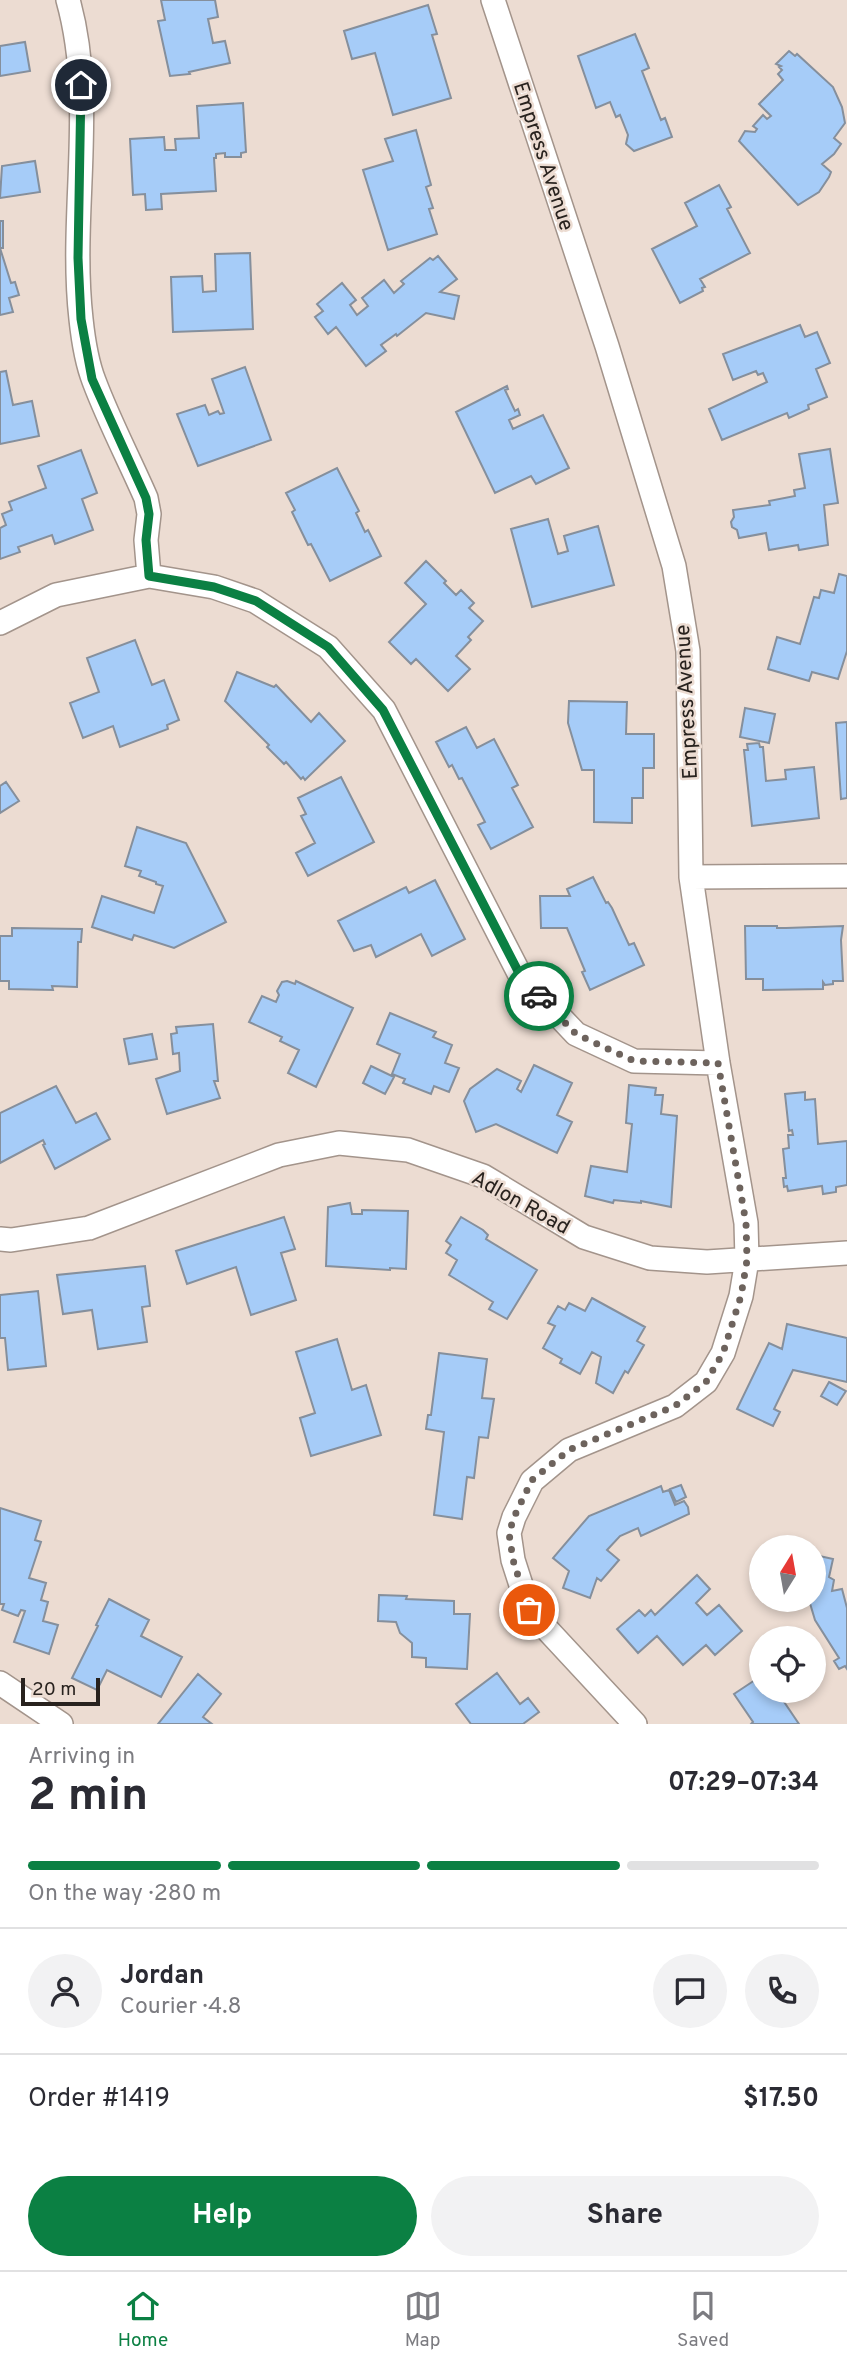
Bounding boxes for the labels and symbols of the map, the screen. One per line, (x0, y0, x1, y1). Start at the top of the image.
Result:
pin (51, 55, 111, 115)
street label: Empress Avenue (506, 79, 579, 234)
street label: Empress Avenue (670, 624, 705, 780)
courier (504, 961, 574, 1031)
street label: Adlon Road (466, 1165, 574, 1241)
north arrow (749, 1535, 826, 1612)
pin (499, 1580, 559, 1640)
scale bar (21, 1675, 100, 1707)

